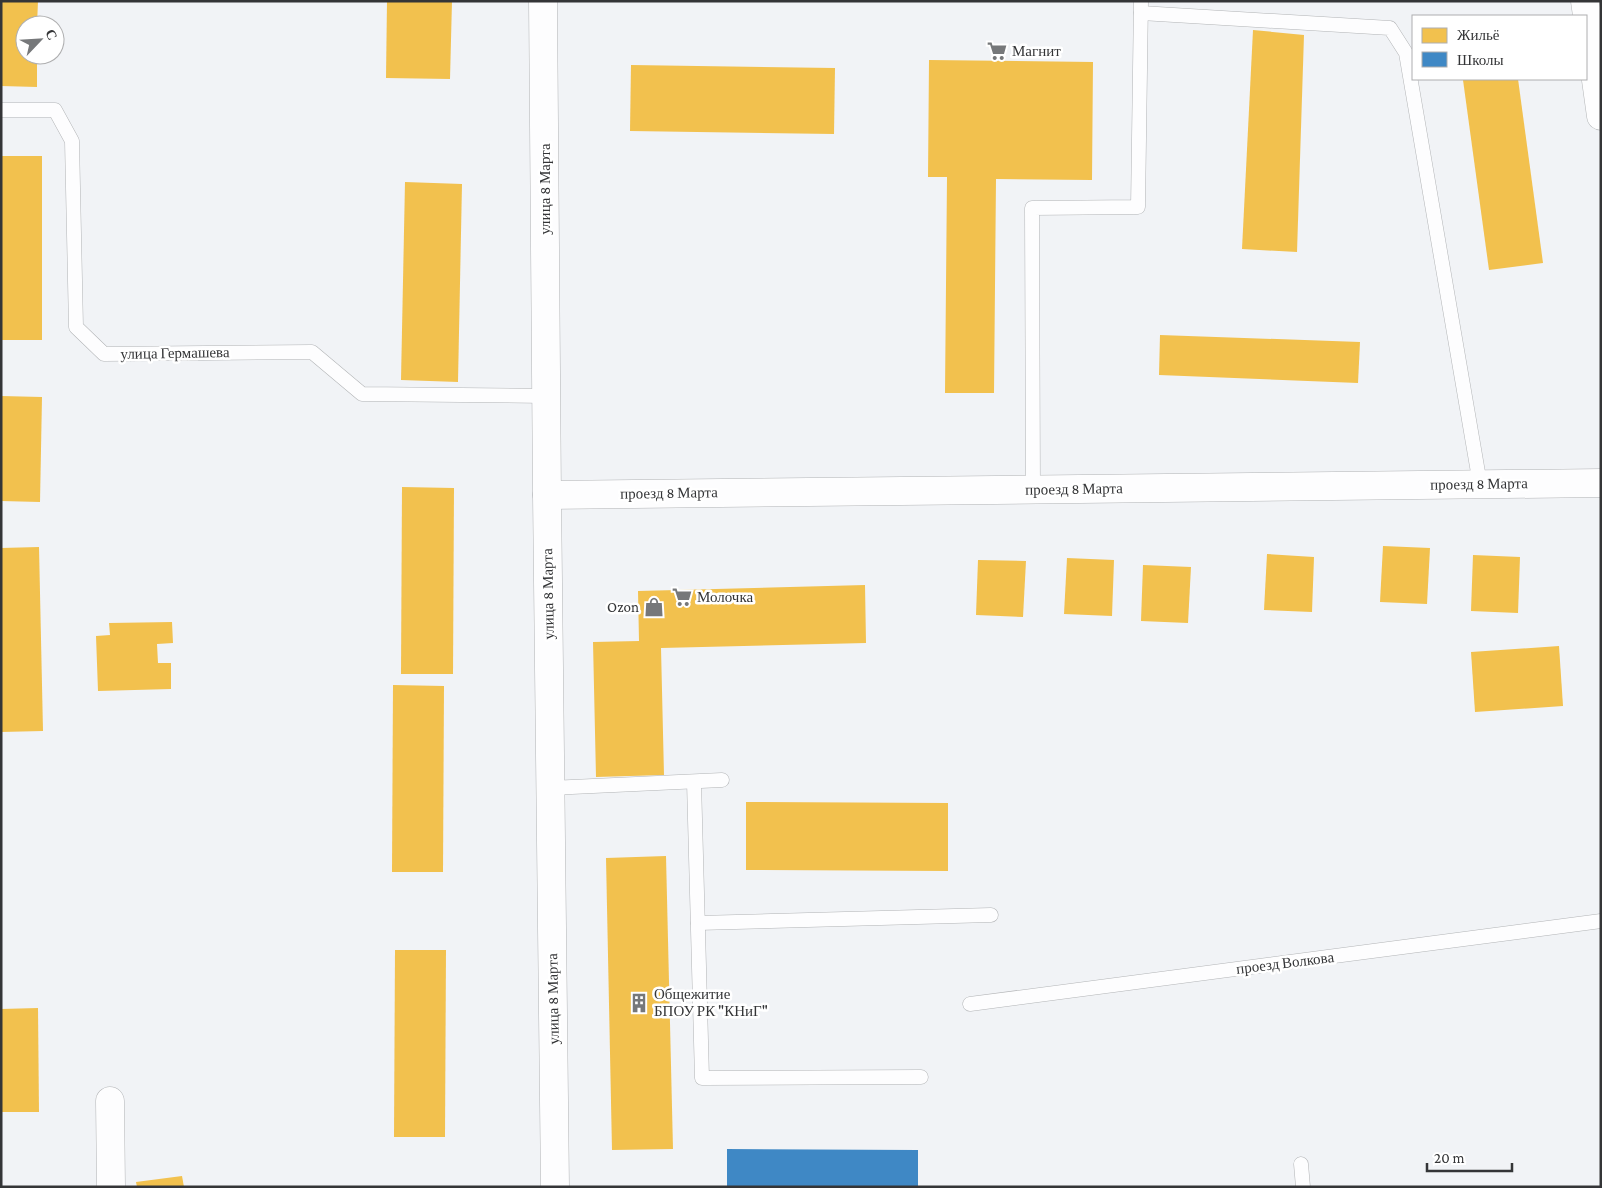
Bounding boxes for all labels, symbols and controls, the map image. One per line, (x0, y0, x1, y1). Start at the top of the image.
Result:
north arrow (15, 15, 65, 65)
legend (1412, 15, 1587, 80)
text: С (42, 27, 61, 42)
text: Жильё (1457, 27, 1500, 43)
supermarket icon: Магнит (986, 40, 1008, 62)
place label: Магнит (1012, 43, 1061, 59)
text: Школы (1457, 52, 1504, 68)
street label: улица 8 Марта (537, 143, 553, 235)
street label: улица Гермашева (120, 344, 230, 362)
street label: проезд 8 Марта (1430, 475, 1528, 493)
street label: проезд 8 Марта (1025, 480, 1123, 498)
street label: проезд 8 Марта (620, 484, 718, 502)
street label: улица 8 Марта (539, 548, 557, 640)
supermarket icon: Молочка (671, 586, 693, 608)
place label: Молочка (697, 589, 753, 605)
shop icon: Ozon (643, 596, 665, 618)
place label: Ozon (607, 599, 639, 615)
street label: проезд Волкова (1235, 949, 1335, 977)
street label: улица 8 Марта (544, 953, 562, 1045)
place label: Общежитие БПОУ РК "КНиГ" (654, 986, 768, 1019)
building icon: Общежитие БПОУ РК "КНиГ" (628, 992, 650, 1014)
scale bar (1427, 1140, 1512, 1172)
text: 20 m (1434, 1150, 1465, 1166)

